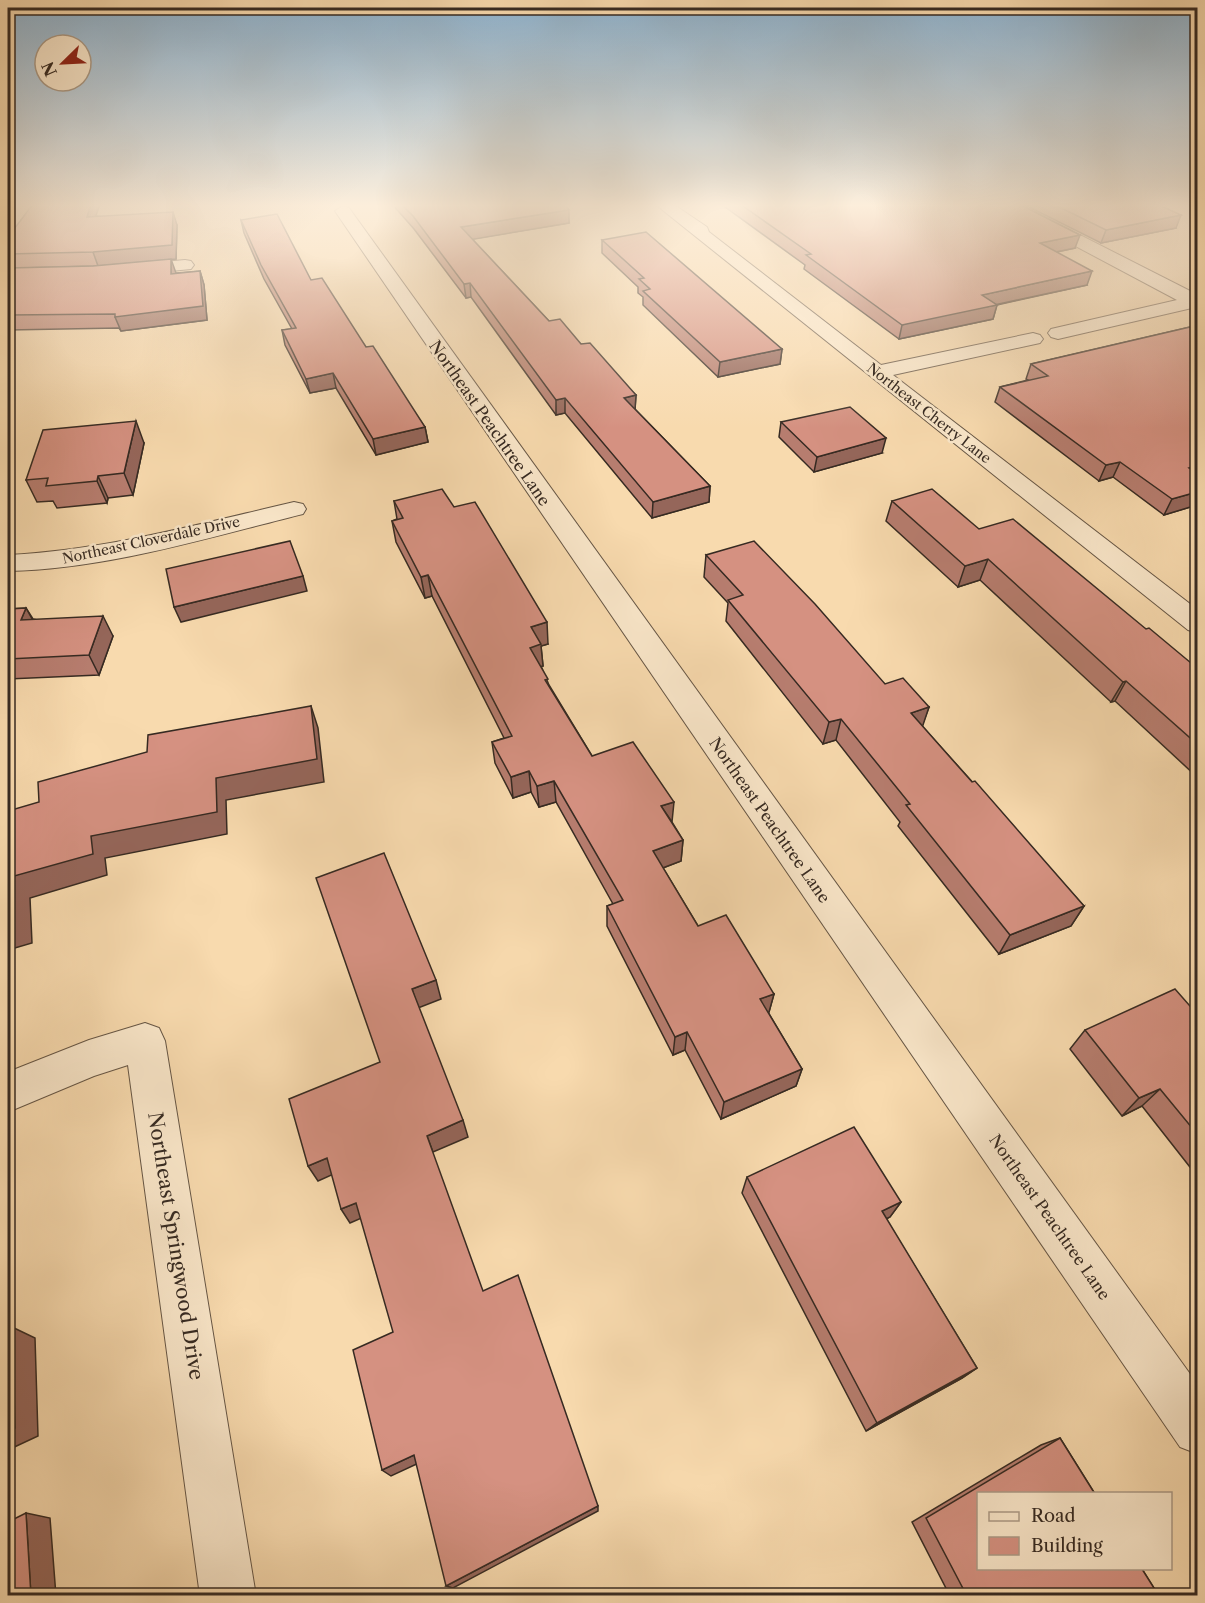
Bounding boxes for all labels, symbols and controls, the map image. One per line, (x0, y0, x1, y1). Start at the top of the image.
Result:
north arrow (33, 33, 93, 93)
text: N (37, 59, 61, 80)
street label: Northeast Peachtree Lane (425, 336, 555, 510)
street label: Northeast Cherry Lane (863, 359, 995, 467)
street label: Northeast Cloverdale Drive (61, 512, 242, 568)
street label: Northeast Peachtree Lane (705, 733, 835, 907)
street label: Northeast Springwood Drive (143, 1110, 209, 1382)
street label: Northeast Peachtree Lane (985, 1130, 1115, 1304)
legend (977, 1492, 1172, 1570)
text: Road (1031, 1505, 1076, 1527)
text: Building (1031, 1535, 1103, 1557)

